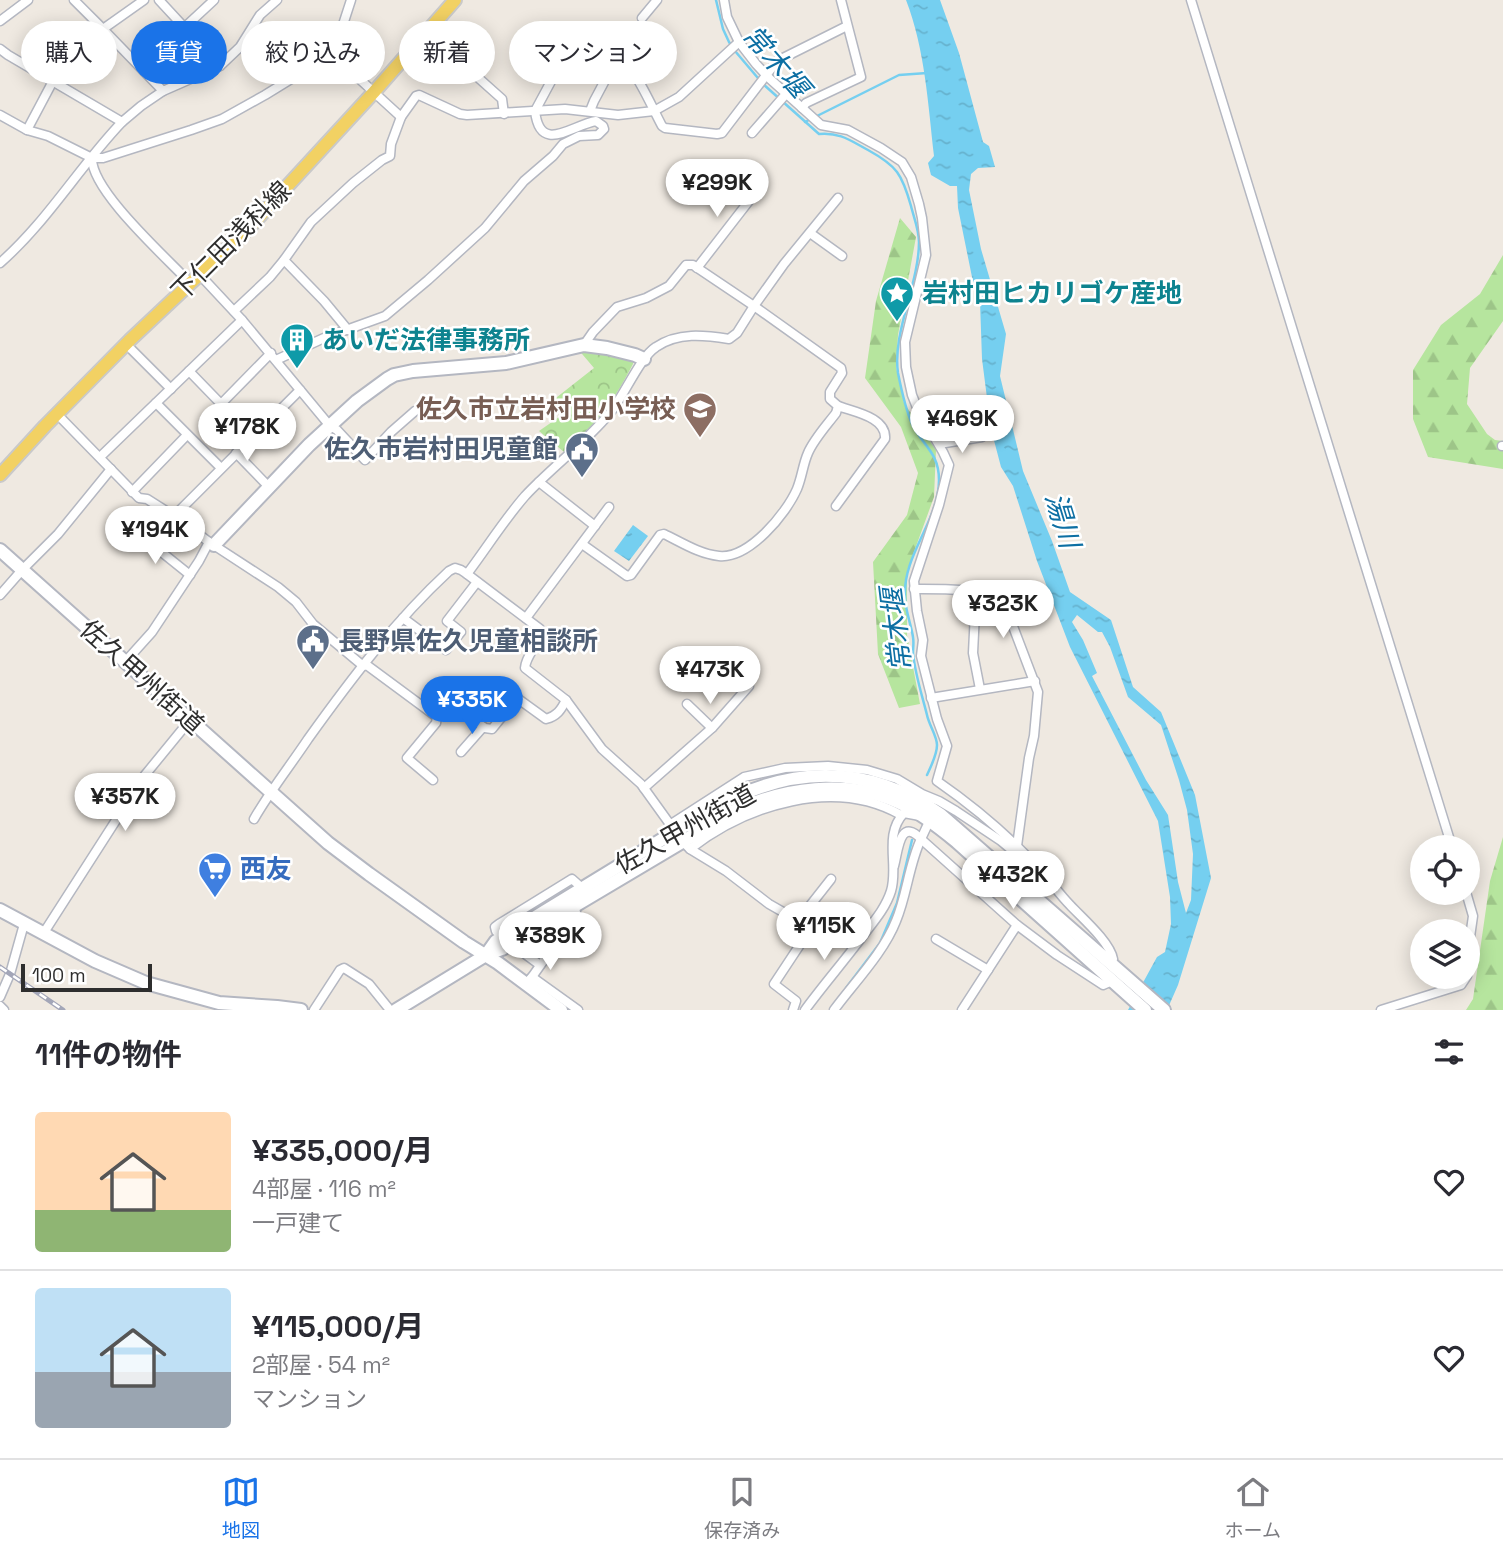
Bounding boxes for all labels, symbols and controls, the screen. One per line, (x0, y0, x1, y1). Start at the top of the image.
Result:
water label: 常木堰 (735, 17, 820, 108)
chip: 購入 (21, 21, 117, 84)
chip: 賃貸 (131, 21, 227, 84)
chip: 絞り込み (241, 21, 385, 84)
chip: 新着 (399, 21, 495, 84)
chip: マンション (509, 21, 677, 84)
pin: ¥299K (668, 160, 766, 219)
text: ¥299K (682, 167, 752, 197)
street label: 下仁田浅科線 (164, 174, 298, 308)
place icon: 岩村田ヒカリゴケ産地 (878, 274, 916, 323)
place label: 岩村田ヒカリゴケ産地 (922, 276, 1182, 310)
building icon: あいだ法律事務所 (278, 321, 316, 370)
place label: あいだ法律事務所 (322, 323, 530, 357)
school or university icon: 佐久市立岩村田小学校 (681, 390, 719, 439)
place label: 佐久市立岩村田小学校 (416, 392, 676, 426)
pin: ¥469K (913, 396, 1011, 455)
text: ¥469K (926, 403, 998, 433)
pin: ¥178K (198, 404, 296, 463)
text: ¥178K (214, 411, 280, 441)
public building icon: 佐久市岩村田児童館 (563, 430, 601, 479)
place label: 佐久市岩村田児童館 (324, 432, 558, 466)
water label: 湯川 (1038, 488, 1089, 555)
pin: ¥194K (106, 506, 204, 566)
text: ¥194K (121, 514, 189, 544)
pin: ¥323K (954, 580, 1052, 640)
water label: 常木堰 (872, 581, 919, 674)
text: ¥323K (968, 588, 1038, 618)
street label: 佐久甲州街道 (73, 612, 211, 742)
public building icon: 長野県佐久児童相談所 (294, 622, 332, 671)
place label: 長野県佐久児童相談所 (338, 624, 598, 658)
pin: ¥473K (661, 646, 759, 706)
text: ¥473K (675, 654, 745, 684)
pin: ¥335K (423, 676, 521, 736)
text: ¥335K (437, 684, 507, 714)
pin: ¥357K (76, 774, 174, 833)
street label: 佐久甲州街道 (609, 776, 761, 882)
text: ¥357K (91, 781, 159, 811)
map controls (1410, 835, 1480, 989)
button: locate (1410, 835, 1480, 905)
supermarket icon: 西友 (196, 850, 234, 899)
place label: 西友 (240, 852, 292, 886)
pin: ¥432K (964, 852, 1062, 911)
text: ¥432K (978, 859, 1048, 889)
pin: ¥115K (775, 902, 873, 962)
text: ¥115K (792, 910, 856, 940)
pin: ¥389K (501, 912, 599, 972)
button: layers (1410, 919, 1480, 989)
text: ¥389K (515, 920, 585, 950)
scale bar (21, 961, 152, 993)
text: 100 m (32, 963, 86, 988)
icon: filters (1430, 1033, 1468, 1071)
text: 11件の物件 (35, 1035, 182, 1074)
text: ¥335,000/月 (252, 1131, 434, 1170)
icon: home (91, 1140, 175, 1224)
icon: heart (1430, 1163, 1468, 1201)
text: 4部屋 · 116 m² (252, 1174, 396, 1204)
text: 一戸建て (252, 1208, 344, 1238)
text: ¥115,000/月 (252, 1307, 424, 1346)
icon: home (91, 1316, 175, 1400)
icon: heart (1430, 1339, 1468, 1377)
text: 2部屋 · 54 m² (252, 1350, 390, 1380)
text: マンション (252, 1384, 367, 1414)
tab: 地図 (222, 1473, 260, 1543)
tab: 保存済み (704, 1473, 780, 1543)
tab: ホーム (1224, 1473, 1281, 1543)

